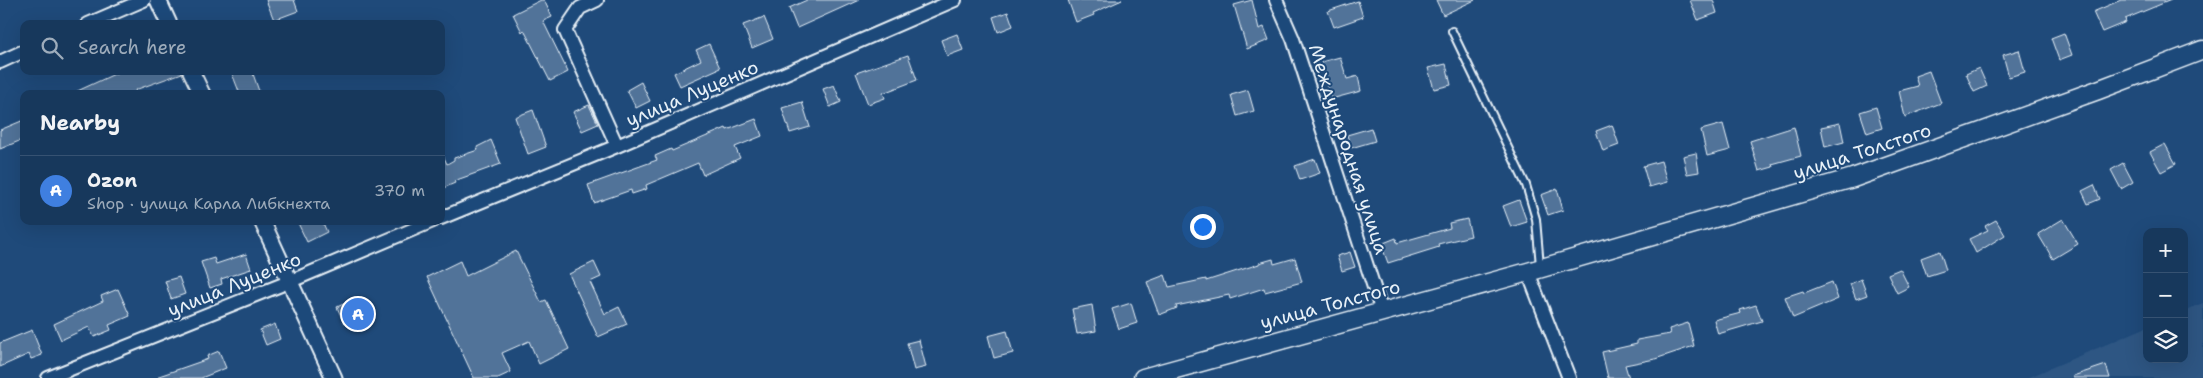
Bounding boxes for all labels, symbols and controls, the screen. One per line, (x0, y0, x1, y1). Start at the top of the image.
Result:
search box (20, 20, 445, 75)
icon: search (38, 34, 66, 62)
text: Search here (78, 35, 187, 60)
street label: Международная улица (1303, 41, 1394, 258)
street label: улица Луценко (622, 54, 762, 133)
text: Nearby (40, 109, 120, 137)
street label: улица Толстого (1790, 117, 1934, 186)
text: Ozon (87, 168, 137, 193)
text: A (50, 180, 62, 201)
text: 370 m (374, 180, 425, 201)
text: Shop · улица Карла Либкнехта (87, 193, 330, 214)
your location (1190, 214, 1216, 240)
map controls (2143, 228, 2188, 363)
button: + (2143, 228, 2188, 273)
street label: улица Луценко (164, 246, 305, 323)
button: − (2143, 273, 2188, 318)
street label: улица Толстого (1257, 274, 1403, 335)
pin: A (342, 295, 374, 333)
button: layers (2143, 318, 2188, 363)

